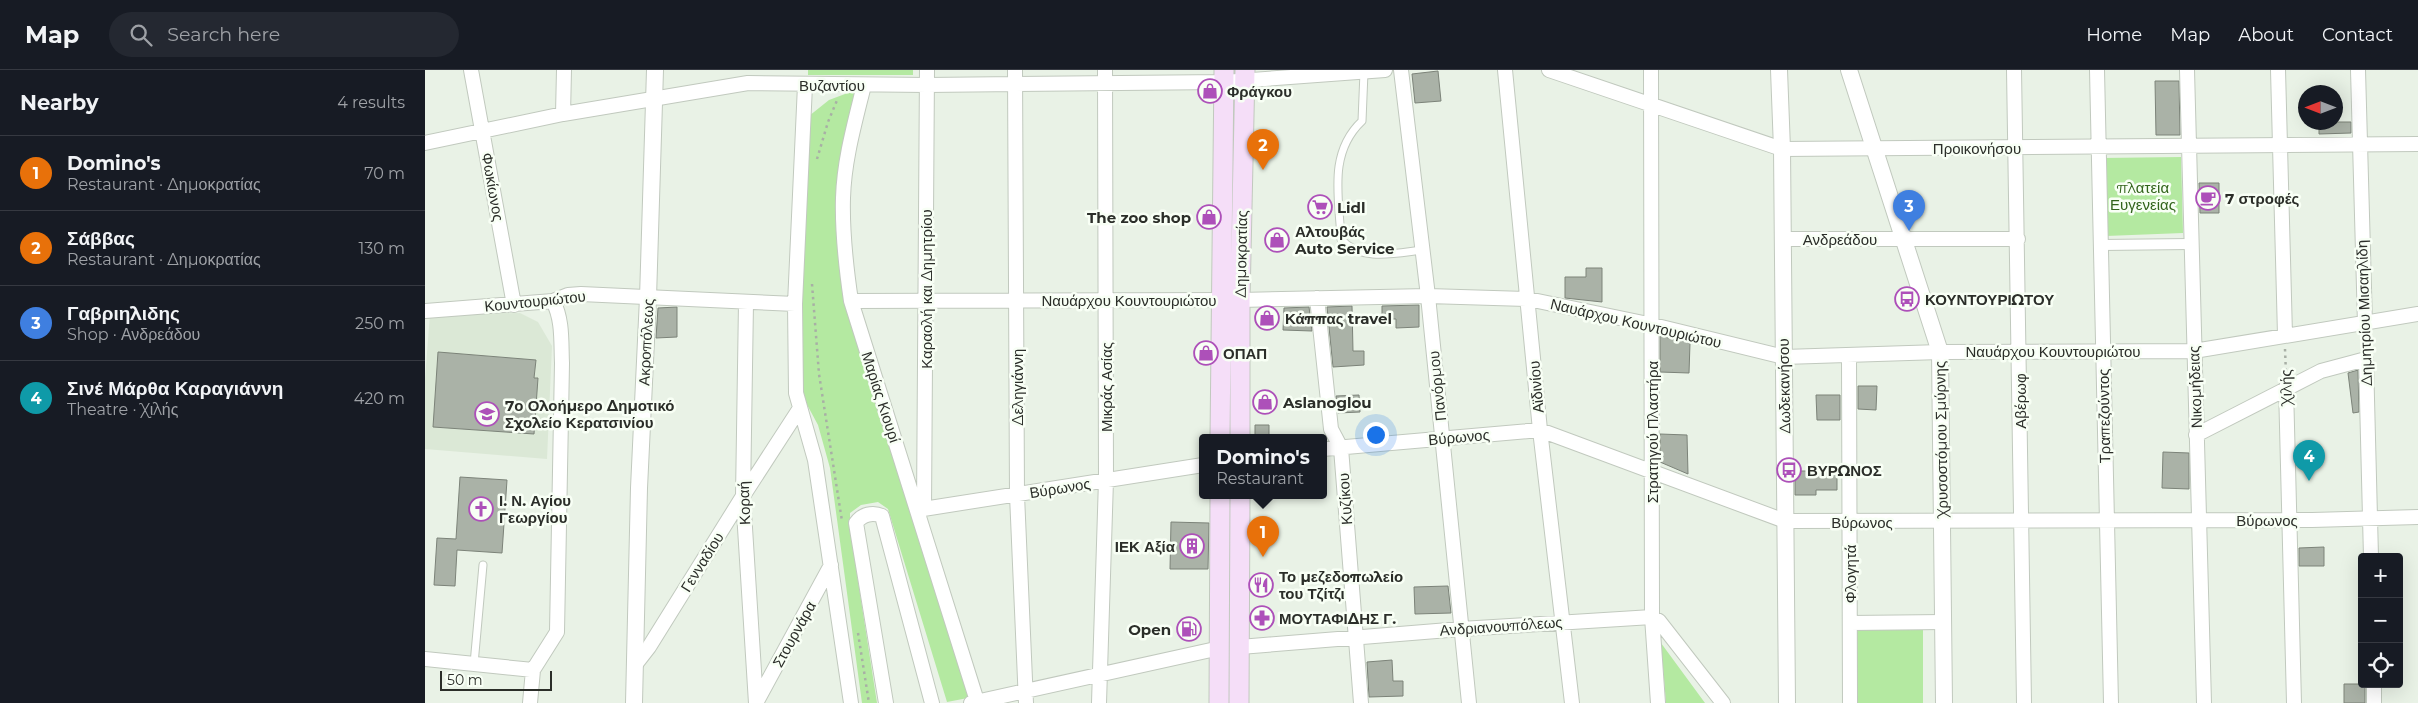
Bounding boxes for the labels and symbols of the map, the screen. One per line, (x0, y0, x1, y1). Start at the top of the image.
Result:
street label: Βυζαντίου (799, 76, 865, 95)
shop icon: Φράγκου (1197, 78, 1223, 104)
place label: Φράγκου (1227, 82, 1292, 101)
north arrow (2298, 85, 2343, 130)
pin: 2 (1247, 129, 1279, 170)
street label: Προικονήσου (1933, 139, 2021, 158)
street label: Φωκίωνος (478, 151, 508, 223)
park label: πλατεία Ευγενείας (2110, 178, 2176, 214)
cafe icon: 7 στροφές (2195, 185, 2221, 211)
place label: 7 στροφές (2225, 189, 2299, 208)
pin: 3 (1893, 190, 1925, 231)
supermarket icon: Lidl (1307, 194, 1333, 220)
place label: Lidl (1337, 198, 1365, 217)
shop icon: The zoo shop (1196, 204, 1222, 230)
place label: The zoo shop (1087, 208, 1191, 227)
street label: Καραολή και Δημητρίου (917, 209, 936, 369)
street label: Δημοκρατίας (1231, 210, 1251, 298)
place label: Αλτουβάς Auto Service (1294, 222, 1394, 258)
shop icon: Αλτουβάς Auto Service (1264, 227, 1290, 253)
street label: Ανδρεάδου (1803, 230, 1877, 249)
street label: Δημητρίου Μισαηλίδη (2352, 240, 2376, 386)
street label: Κουντουριώτου (483, 286, 587, 316)
bus stop icon: ΚΟΥΝΤΟΥΡΙΩΤΟΥ (1894, 286, 1920, 312)
place label: ΚΟΥΝΤΟΥΡΙΩΤΟΥ (1925, 290, 2054, 309)
street label: Ναυάρχου Κουντουριώτου (1041, 291, 1217, 310)
street label: Ναυάρχου Κουντουριώτου (1549, 294, 1723, 352)
street label: Ακροπόλεως (634, 298, 658, 386)
shop icon: Κάππας travel (1254, 305, 1280, 331)
place label: Κάππας travel (1285, 309, 1392, 328)
street label: Δωδεκανήσου (1774, 338, 1794, 434)
shop icon: ΟΠΑΠ (1193, 340, 1219, 366)
street label: Μικράς Ασίας (1097, 342, 1116, 432)
street label: Ναυάρχου Κουντουριώτου (1965, 342, 2141, 361)
place label: ΟΠΑΠ (1223, 344, 1267, 363)
street label: Νικομήδειας (2184, 345, 2206, 429)
street label: Μαρίας Κιουρί (857, 349, 905, 446)
street label: Δεληγιάννη (1008, 349, 1027, 425)
street label: Πανόρμου (1424, 350, 1450, 422)
street label: Αϊδινίου (1524, 360, 1548, 414)
street label: Στρατηγού Πλαστήρα (1643, 361, 1662, 503)
street label: Χρυσοστόμου Σμύρνης (1930, 361, 1952, 519)
street label: Τραπεζούντος (2094, 368, 2114, 464)
street label: Χιλής (2276, 369, 2296, 407)
street label: Αβέρωφ (2011, 373, 2030, 429)
shop icon: Aslanoglou (1252, 389, 1278, 415)
place label: Aslanoglou (1282, 393, 1372, 412)
place label: 7ο Ολοήμερο Δημοτικό Σχολείο Κερατσινίου (505, 396, 674, 432)
school or university icon: 7ο Ολοήμερο Δημοτικό Σχολείο Κερατσινίου (474, 401, 500, 427)
your location (1363, 422, 1389, 448)
street label: Βύρωνος (1428, 425, 1490, 449)
pin: 4 (2293, 440, 2325, 481)
bus stop icon: ΒΥΡΩΝΟΣ (1776, 457, 1802, 483)
place label: ΒΥΡΩΝΟΣ (1807, 461, 1882, 480)
street label: Κυζίκου (1334, 472, 1356, 526)
street label: Βύρωνος (1028, 474, 1092, 502)
street label: Κοραή (734, 481, 754, 525)
place label: Ι. Ν. Αγίου Γεωργίου (499, 491, 571, 527)
church icon: Ι. Ν. Αγίου Γεωργίου (468, 496, 494, 522)
street label: Βύρωνος (2236, 511, 2298, 530)
street label: Βύρωνος (1831, 513, 1893, 532)
pin: 1 (1247, 516, 1279, 557)
street label: Γενναδίου (676, 529, 728, 595)
building icon: ΙΕΚ Αξία (1179, 533, 1205, 559)
place label: ΙΕΚ Αξία (1115, 537, 1176, 556)
street label: Φλογητά (1841, 544, 1860, 603)
place label: Το μεζεδοπωλείο του Τζίτζι (1279, 567, 1403, 603)
restaurant icon: Το μεζεδοπωλείο του Τζίτζι (1248, 572, 1274, 598)
street label: Στουρνάρα (768, 597, 820, 670)
pharmacy icon: ΜΟΥΤΑΦΙΔΗΣ Γ. (1249, 605, 1275, 631)
place label: ΜΟΥΤΑΦΙΔΗΣ Γ. (1279, 609, 1396, 628)
street label: Ανδριανουπόλεως (1439, 612, 1563, 640)
fuel station icon: Open (1176, 616, 1202, 642)
place label: Open (1128, 620, 1171, 639)
scale bar (440, 668, 553, 691)

